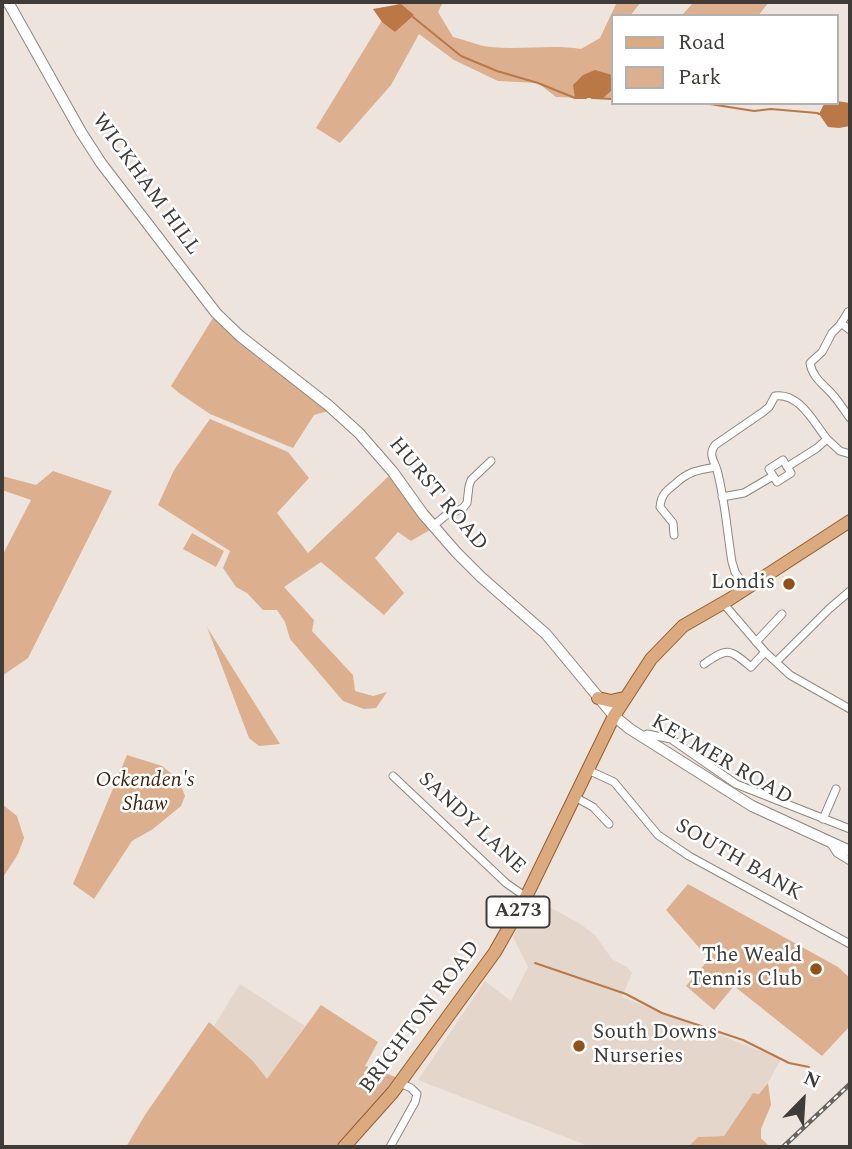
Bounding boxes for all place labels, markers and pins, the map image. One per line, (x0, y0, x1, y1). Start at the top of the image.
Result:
place label: Londis (711, 571, 775, 597)
marker: Londis (781, 576, 797, 592)
place label: The Weald Tennis Club (689, 944, 802, 994)
marker: The Weald Tennis Club (808, 961, 824, 977)
place label: South Downs Nurseries (593, 1021, 717, 1071)
marker: South Downs Nurseries (571, 1038, 587, 1054)

